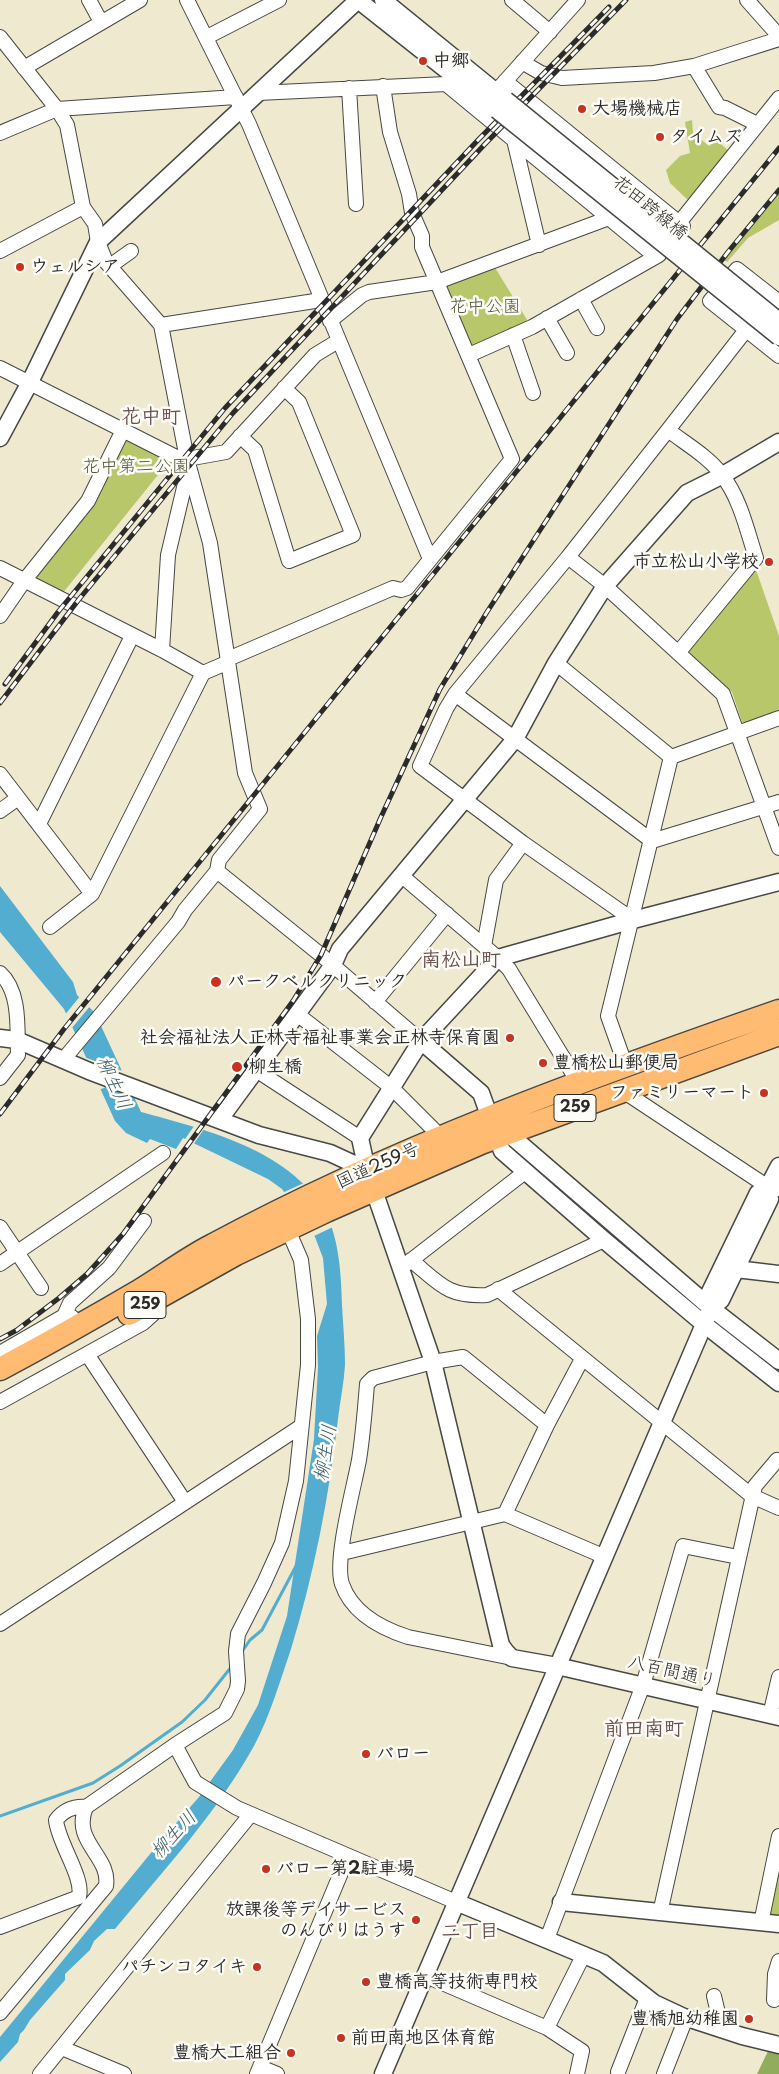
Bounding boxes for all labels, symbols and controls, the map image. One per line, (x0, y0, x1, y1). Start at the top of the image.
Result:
place label: 中郷 (433, 50, 469, 72)
marker: 中郷 (417, 55, 429, 67)
place label: 大場機械店 (592, 98, 682, 120)
marker: 大場機械店 (576, 103, 588, 115)
place label: タイムズ (670, 126, 742, 148)
marker: タイムズ (654, 131, 666, 143)
street label: 花田跨線橋 (608, 171, 692, 245)
place label: ウェルシア (30, 256, 120, 278)
marker: ウェルシア (14, 261, 26, 273)
park label: 花中公園 (449, 296, 521, 318)
district label: 花中町 (121, 405, 181, 429)
park label: 花中第二公園 (82, 456, 190, 478)
place label: 市立松山小学校 (633, 551, 759, 573)
marker: 市立松山小学校 (763, 556, 775, 568)
district label: 南松山町 (421, 948, 501, 972)
place label: パークベルクリニック (227, 971, 407, 993)
marker: パークベルクリニック (209, 975, 223, 989)
place label: 社会福祉法人正林寺福祉事業会正林寺保育園 (140, 1027, 500, 1049)
marker: 社会福祉法人正林寺福祉事業会正林寺保育園 (504, 1032, 516, 1044)
water label: 柳生川 (91, 1052, 135, 1114)
place label: 豊橋松山郵便局 (553, 1052, 679, 1074)
place label: 柳生橋 (248, 1056, 302, 1078)
marker: 豊橋松山郵便局 (537, 1057, 549, 1069)
marker: 柳生橋 (230, 1060, 244, 1074)
place label: ファミリーマート (610, 1082, 754, 1104)
marker: ファミリーマート (758, 1087, 770, 1099)
road number: 259 (554, 1094, 596, 1122)
street label: 国道259号 (333, 1138, 423, 1194)
road number: 259 (124, 1292, 166, 1318)
water label: 柳生川 (310, 1423, 342, 1483)
street label: 八百間通り (626, 1651, 718, 1693)
district label: 前田南町 (604, 1717, 684, 1741)
place label: バロー (376, 1743, 430, 1765)
marker: バロー (360, 1748, 372, 1760)
water label: 柳生川 (146, 1806, 202, 1864)
place label: バロー第2駐車場 (276, 1858, 415, 1880)
marker: バロー第2駐車場 (260, 1863, 272, 1875)
place label: 放課後等デイサービス のんびりはうす (226, 1899, 406, 1942)
marker: 放課後等デイサービス のんびりはうす (410, 1914, 422, 1926)
district label: 二丁目 (442, 1921, 498, 1943)
place label: パチンコタイキ (121, 1956, 247, 1978)
marker: パチンコタイキ (251, 1961, 263, 1973)
place label: 豊橋高等技術専門校 (376, 1971, 538, 1993)
marker: 豊橋高等技術専門校 (360, 1976, 372, 1988)
place label: 豊橋旭幼稚園 (631, 2008, 739, 2030)
marker: 豊橋旭幼稚園 (743, 2013, 755, 2025)
place label: 前田南地区体育館 (351, 2027, 495, 2049)
marker: 前田南地区体育館 (335, 2032, 347, 2044)
place label: 豊橋大工組合 (173, 2042, 281, 2064)
marker: 豊橋大工組合 (285, 2047, 297, 2059)

